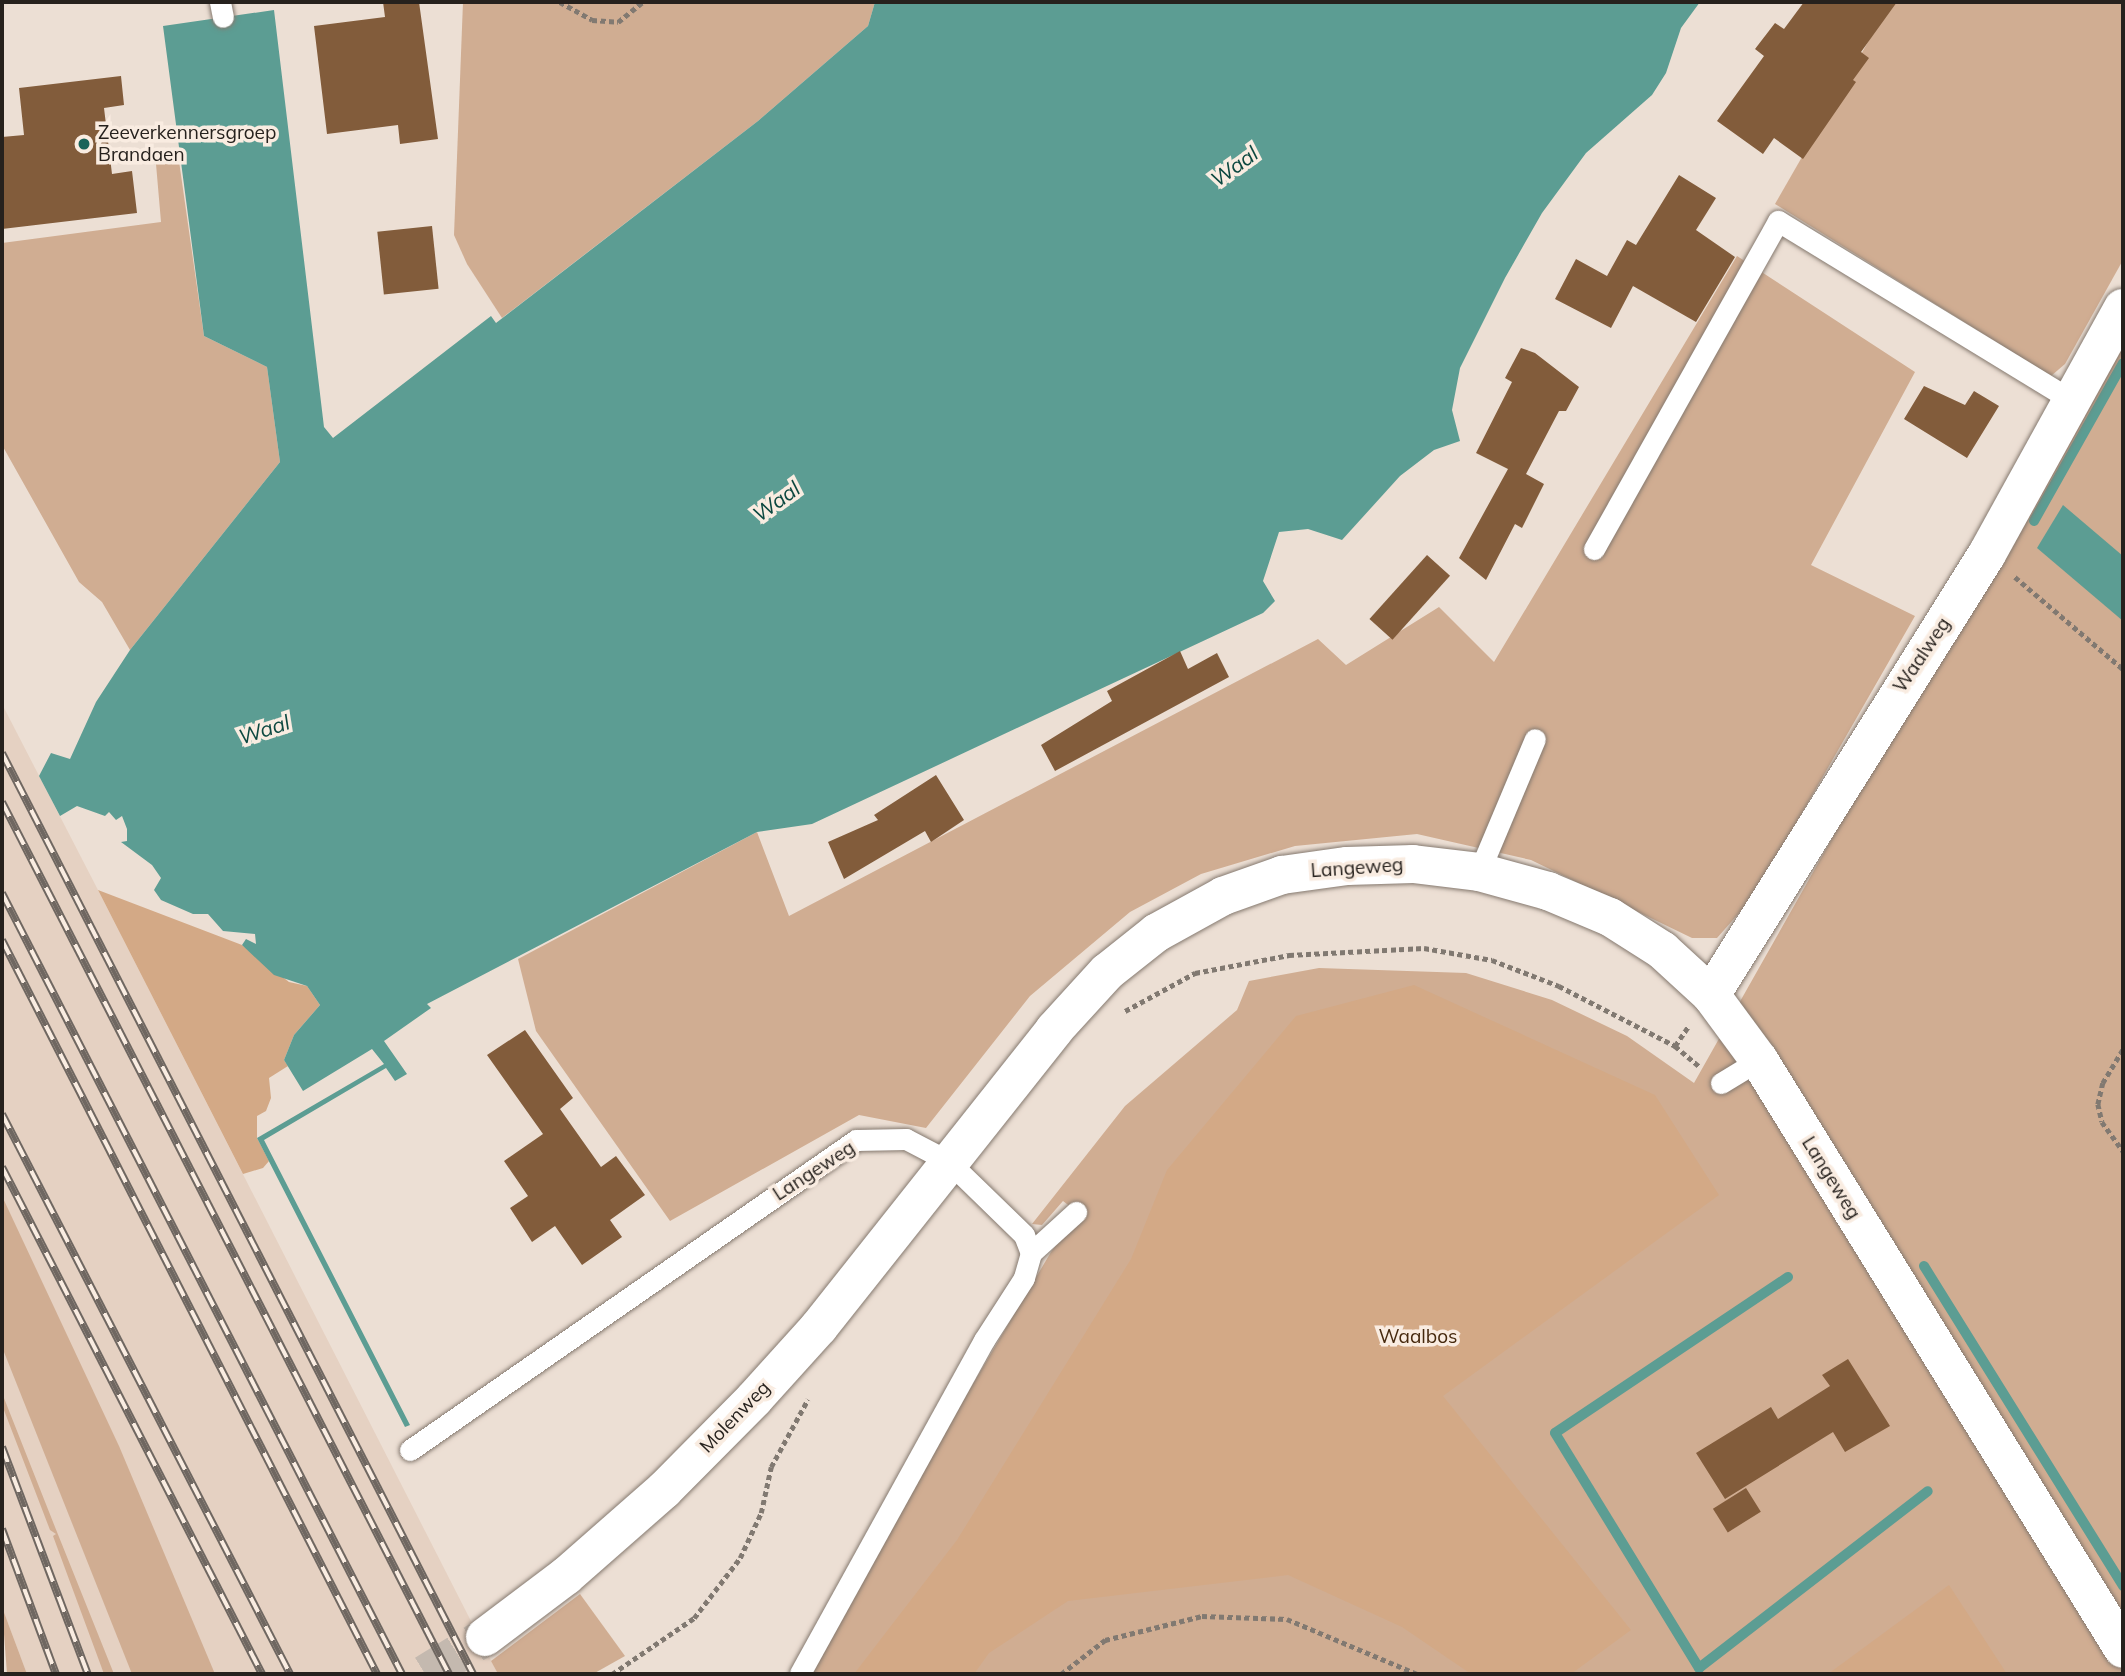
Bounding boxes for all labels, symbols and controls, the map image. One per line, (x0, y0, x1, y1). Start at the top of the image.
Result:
place label: Zeeverkennersgroep Brandaen (98, 122, 276, 166)
marker: Zeeverkennersgroep Brandaen (76, 136, 92, 152)
water label: Waal (1205, 140, 1263, 192)
water label: Waal (747, 475, 805, 527)
street label: Waalweg (1889, 613, 1955, 697)
water label: Waal (235, 709, 293, 749)
street label: Langeweg (1310, 853, 1404, 883)
street label: Langeweg (1797, 1133, 1865, 1223)
street label: Langeweg (769, 1136, 859, 1206)
park label: Waalbos (1378, 1326, 1458, 1348)
street label: Molenweg (695, 1376, 775, 1458)

